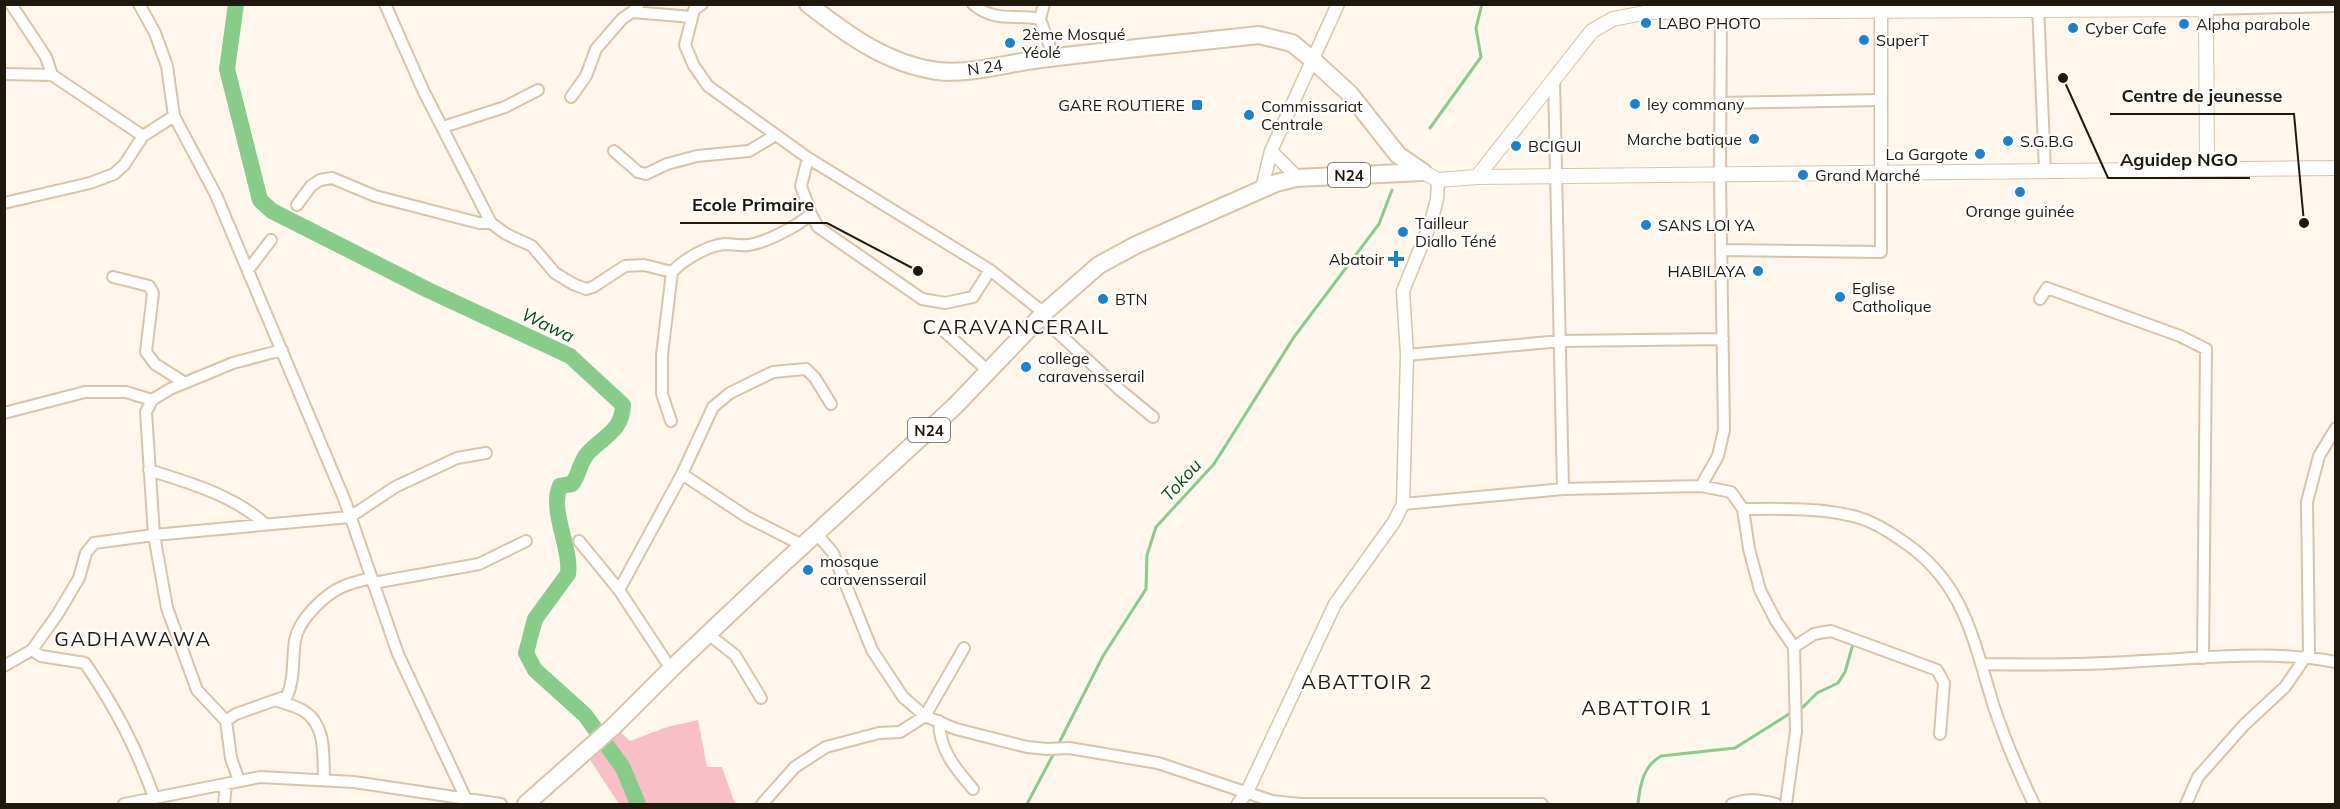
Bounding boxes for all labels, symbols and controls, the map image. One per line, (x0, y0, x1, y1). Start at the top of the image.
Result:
place label: LABO PHOTO (1658, 13, 1761, 33)
place label: Alpha parabole (2196, 14, 2310, 34)
marker: LABO PHOTO (1639, 16, 1653, 30)
marker: Alpha parabole (2177, 17, 2191, 31)
place label: Cyber Cafe (2085, 18, 2167, 38)
marker: Cyber Cafe (2066, 21, 2080, 35)
place label: 2ème Mosqué Yéolé (1021, 24, 1126, 62)
place label: SuperT (1876, 30, 1929, 50)
marker: SuperT (1857, 33, 1871, 47)
marker: 2ème Mosqué Yéolé (1003, 36, 1017, 50)
street label: N 24 (966, 55, 1004, 79)
callout: Centre de jeunesse (2110, 78, 2294, 114)
text: Centre de jeunesse (2122, 84, 2283, 107)
place label: ley commany (1647, 94, 1745, 114)
place label: GARE ROUTIERE (1058, 95, 1185, 115)
place label: Commissariat Centrale (1261, 96, 1363, 134)
marker: ley commany (1628, 97, 1642, 111)
marker: GARE ROUTIERE (1190, 98, 1204, 112)
marker: Commissariat Centrale (1242, 108, 1256, 122)
place label: Marche batique (1627, 129, 1742, 149)
place label: S.G.B.G (2020, 131, 2074, 151)
marker: Marche batique (1747, 132, 1761, 146)
marker: S.G.B.G (2001, 134, 2015, 148)
place label: BCIGUI (1528, 136, 1582, 156)
marker: BCIGUI (1509, 139, 1523, 153)
callout: Aguidep NGO (2108, 142, 2250, 178)
place label: La Gargote (1886, 144, 1968, 164)
marker: La Gargote (1973, 147, 1987, 161)
text: Aguidep NGO (2120, 148, 2238, 171)
road number: N24 (1328, 163, 1370, 187)
place label: Grand Marché (1815, 165, 1920, 185)
marker: Grand Marché (1796, 168, 1810, 182)
marker: Orange guinée (2013, 185, 2027, 199)
callout: Ecole Primaire (680, 187, 827, 223)
text: Ecole Primaire (692, 193, 814, 216)
place label: Orange guinée (1965, 201, 2075, 221)
place label: Tailleur Diallo Téné (1415, 213, 1497, 251)
place label: SANS LOI YA (1658, 215, 1755, 235)
marker: SANS LOI YA (1639, 218, 1653, 232)
marker: Tailleur Diallo Téné (1396, 225, 1410, 239)
place label: Abatoir (1329, 249, 1384, 269)
marker: Abatoir (1389, 252, 1403, 266)
place label: HABILAYA (1667, 261, 1746, 281)
marker: HABILAYA (1751, 264, 1765, 278)
place label: Eglise Catholique (1852, 278, 1932, 316)
place label: BTN (1115, 289, 1147, 309)
marker: Eglise Catholique (1833, 290, 1847, 304)
marker: BTN (1096, 292, 1110, 306)
water label: Wawa (518, 302, 578, 348)
district label: CARAVANCERAIL (922, 314, 1110, 339)
place label: college caravensserail (1038, 348, 1145, 386)
marker: college caravensserail (1019, 360, 1033, 374)
road number: N24 (908, 418, 950, 442)
water label: Tokou (1156, 454, 1206, 506)
place label: mosque caravensserail (820, 551, 927, 589)
marker: mosque caravensserail (801, 563, 815, 577)
district label: GADHAWAWA (54, 626, 212, 651)
district label: ABATTOIR 2 (1301, 669, 1433, 694)
district label: ABATTOIR 1 (1581, 695, 1713, 720)

